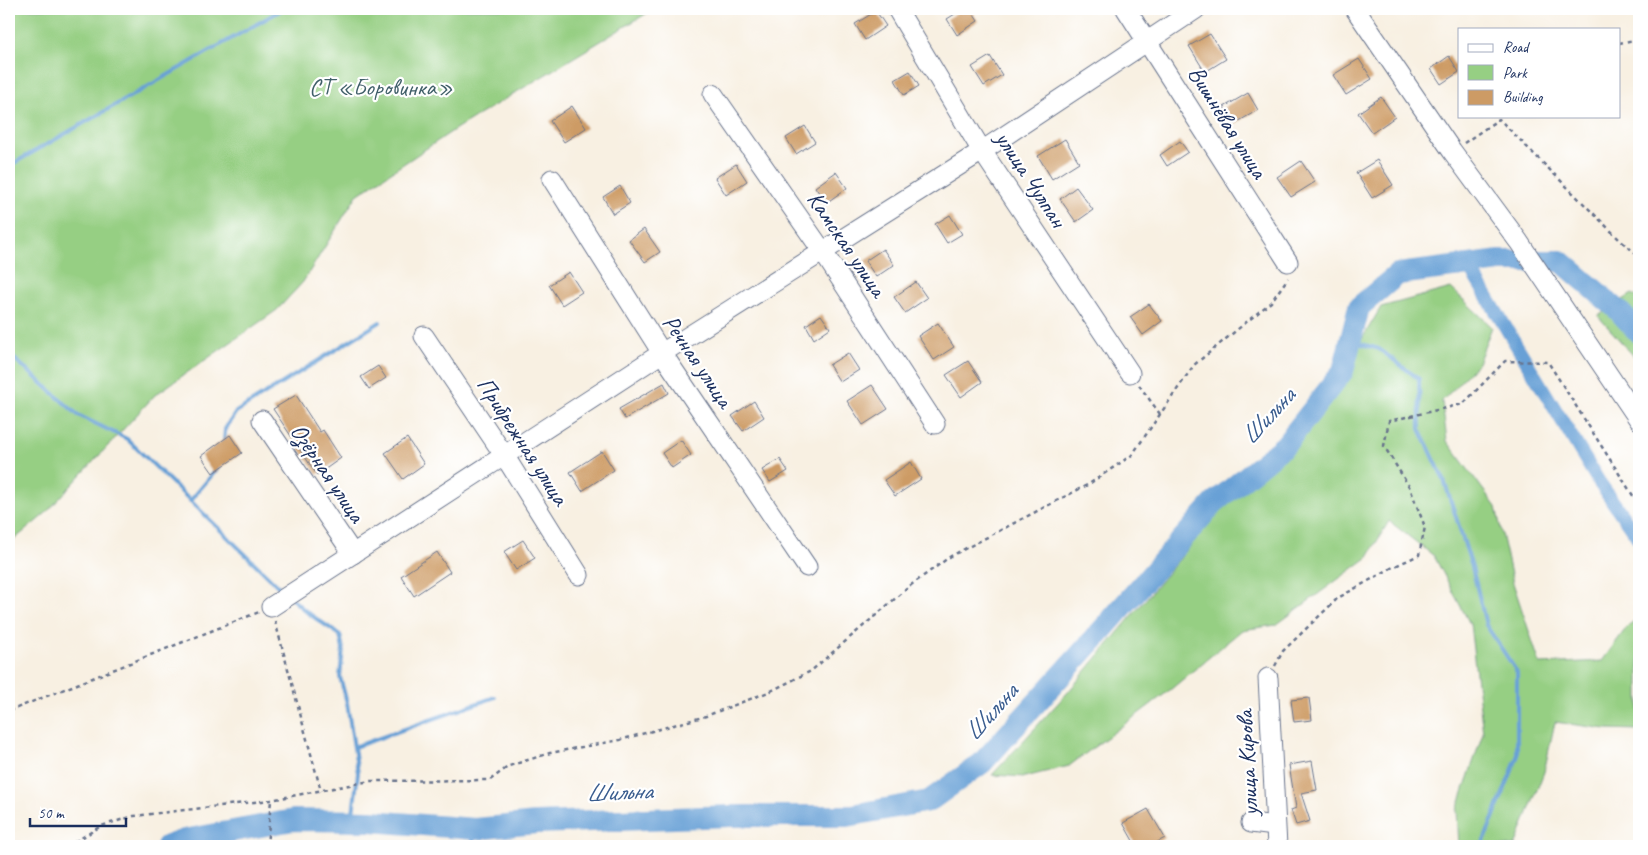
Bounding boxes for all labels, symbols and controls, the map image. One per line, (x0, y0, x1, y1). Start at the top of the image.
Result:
legend (1458, 28, 1620, 118)
text: Road (1503, 38, 1530, 57)
street label: Вишнёвая улица (1182, 60, 1275, 185)
text: Park (1503, 64, 1528, 83)
park label: СТ «Боровинка» (309, 72, 453, 102)
text: Building (1503, 88, 1543, 107)
street label: улица Чулпан (988, 124, 1074, 234)
street label: Камская улица (801, 185, 894, 304)
street label: Речная улица (656, 309, 741, 415)
street label: Прибрежная улица (470, 371, 577, 512)
water label: Шильна (1234, 379, 1304, 451)
street label: Озёрная улица (283, 418, 373, 530)
water label: Шильна (957, 675, 1026, 747)
street label: улица Кирова (1229, 707, 1265, 819)
water label: Шильна (585, 775, 655, 809)
scale bar (30, 795, 126, 827)
text: 50 m (38, 804, 65, 823)

